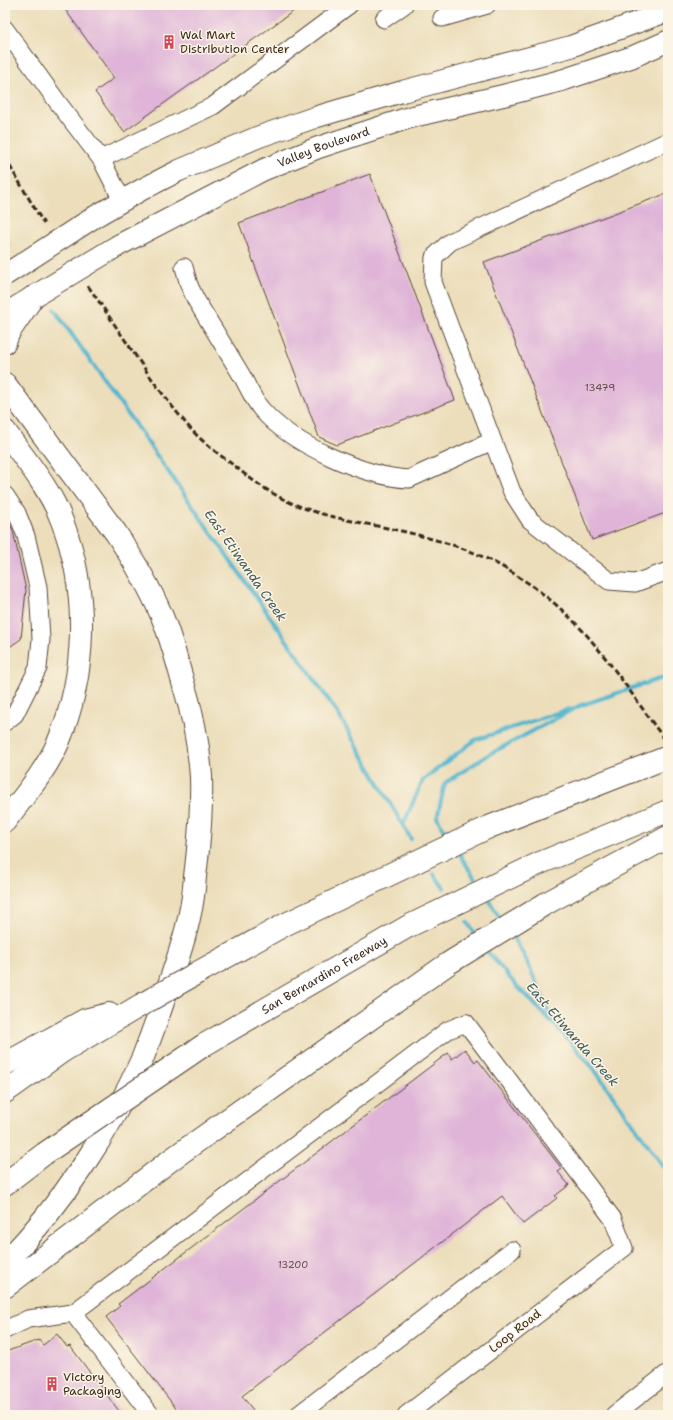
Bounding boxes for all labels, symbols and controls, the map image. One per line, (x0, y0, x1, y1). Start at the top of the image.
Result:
place label: Wal Mart Distribution Center (180, 27, 290, 57)
building icon: Wal Mart Distribution Center (161, 34, 177, 50)
street label: Valley Boulevard (275, 123, 372, 171)
house number: 13479 (585, 381, 615, 394)
water label: East Etiwanda Creek (200, 506, 291, 625)
street label: San Bernardino Freeway (259, 932, 390, 1018)
water label: East Etiwanda Creek (523, 979, 623, 1090)
house number: 13200 (278, 1258, 308, 1271)
street label: Loop Road (486, 1305, 545, 1356)
place label: Victory Packaging (63, 1369, 122, 1399)
building icon: Victory Packaging (44, 1376, 60, 1392)

